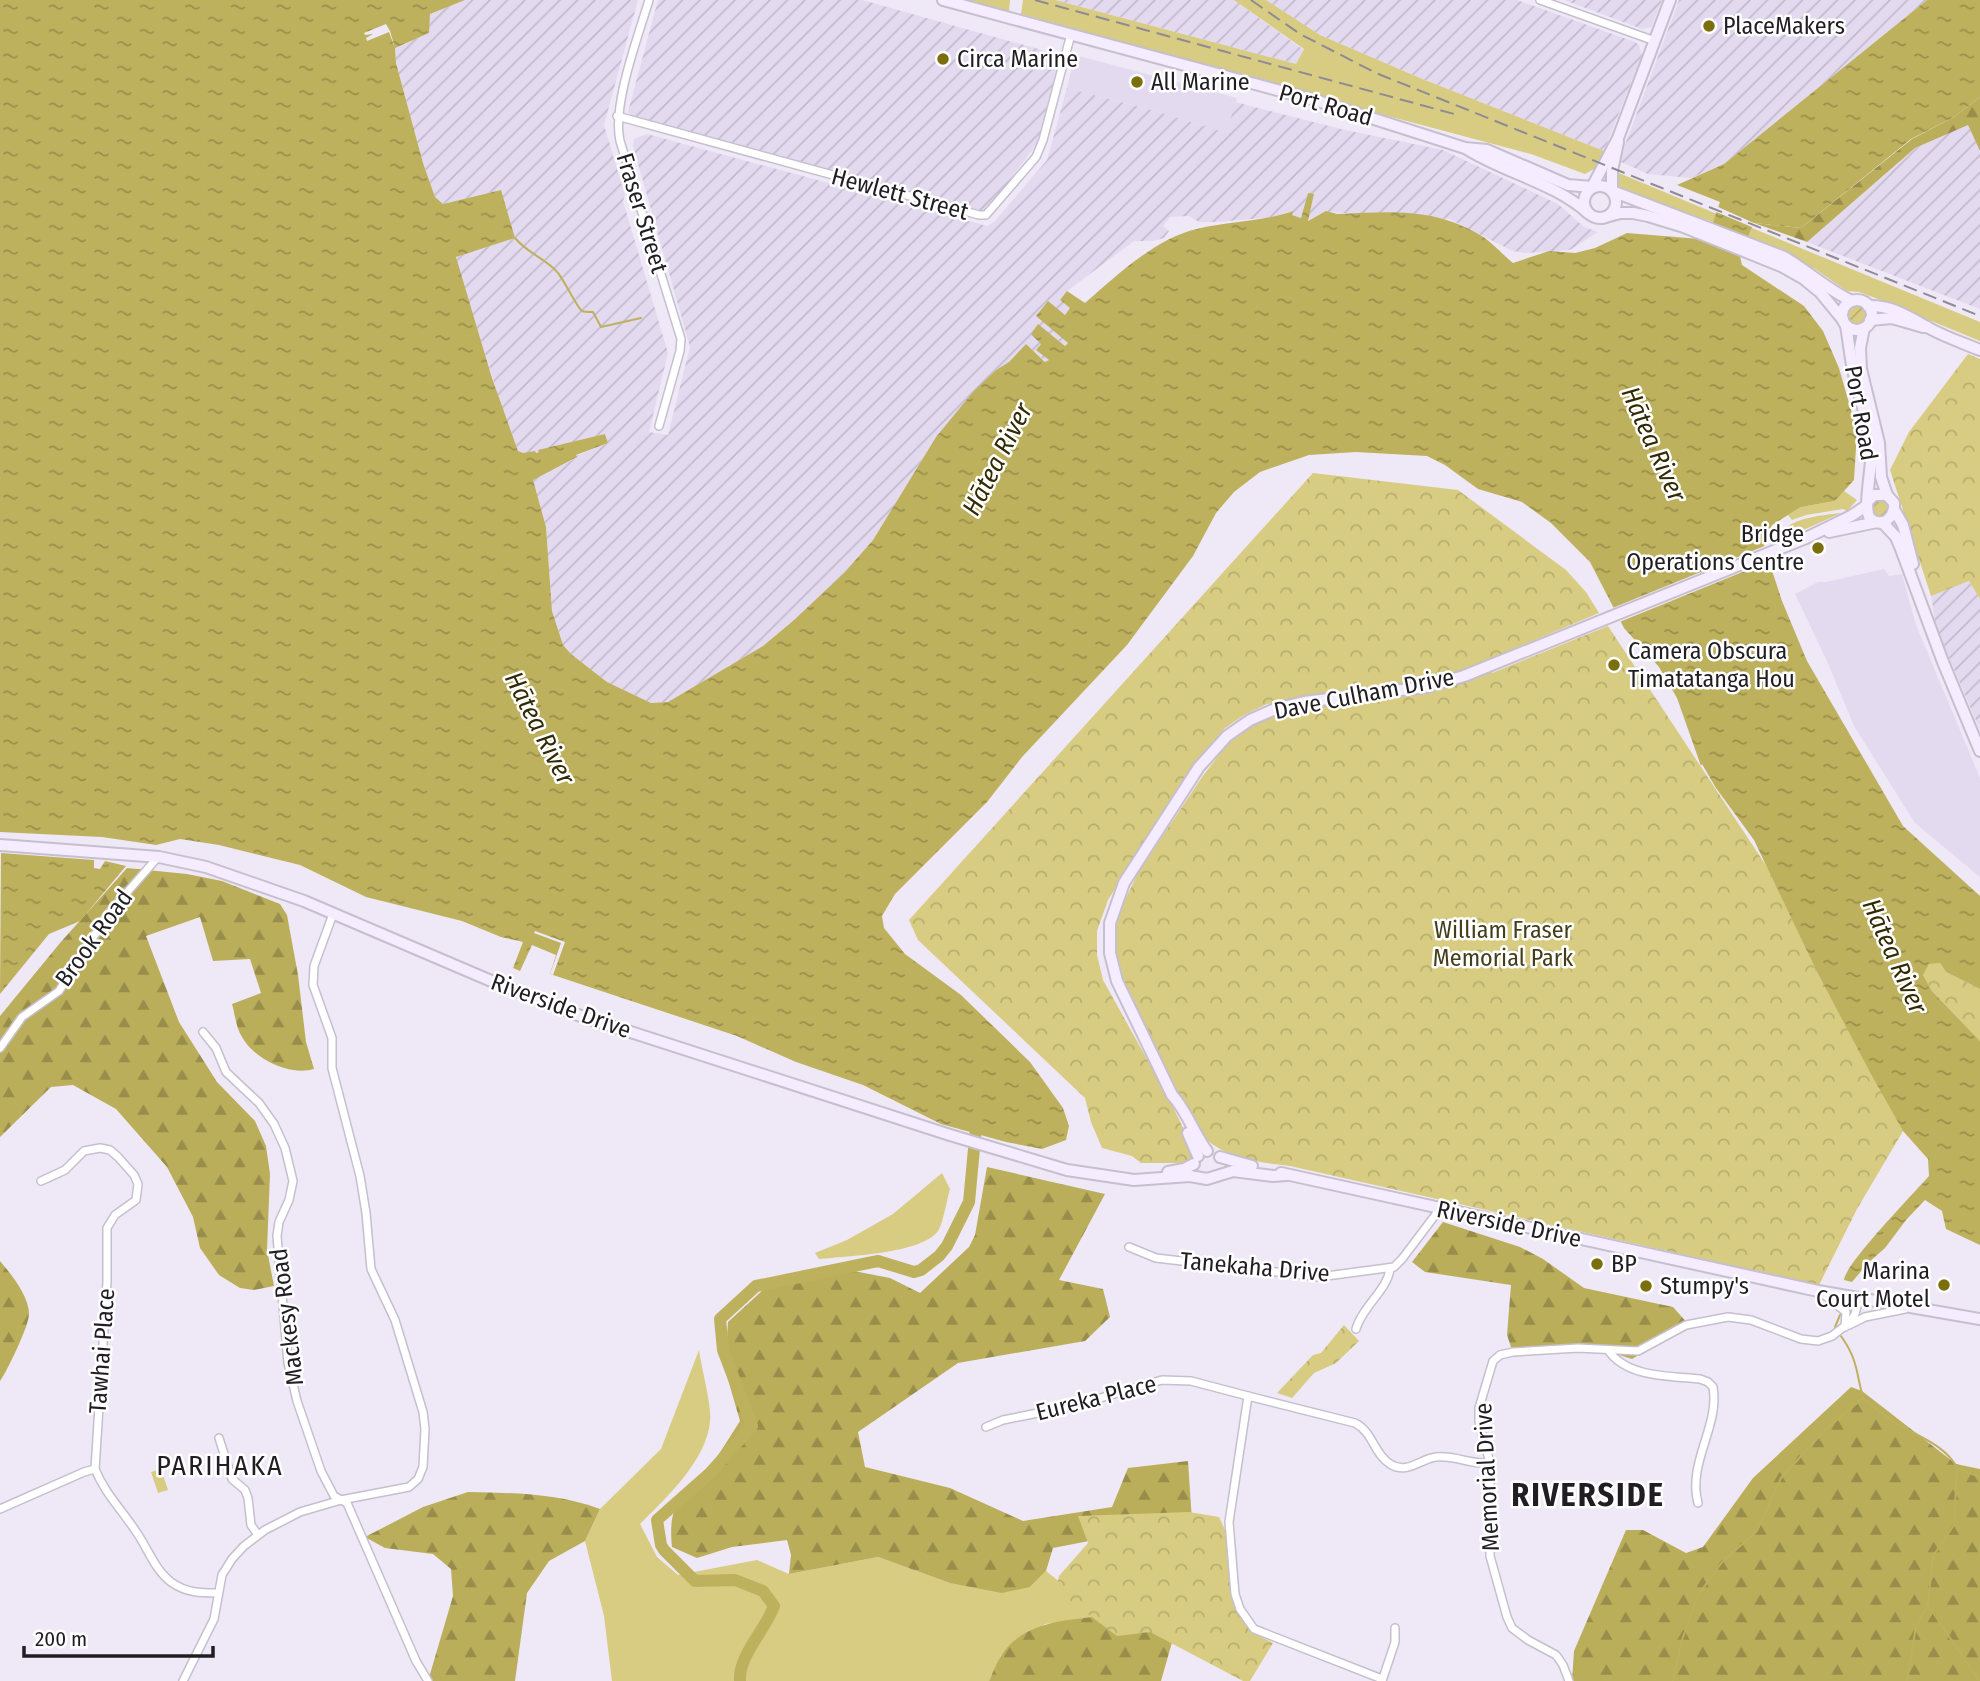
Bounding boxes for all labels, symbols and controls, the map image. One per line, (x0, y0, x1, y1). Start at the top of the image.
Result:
place label: PlaceMakers (1723, 12, 1845, 40)
marker: PlaceMakers (1701, 18, 1717, 34)
place label: Circa Marine (957, 45, 1078, 73)
marker: Circa Marine (935, 51, 951, 67)
place label: All Marine (1151, 68, 1250, 96)
marker: All Marine (1129, 74, 1145, 90)
street label: Port Road (1276, 78, 1376, 132)
street label: Fraser Street (610, 150, 674, 277)
street label: Hewlett Street (828, 162, 972, 226)
street label: Port Road (1839, 363, 1883, 463)
water label: Hātea River (1615, 382, 1693, 507)
water label: Hātea River (956, 397, 1039, 521)
place label: Bridge Operations Centre (1626, 520, 1804, 576)
marker: Bridge Operations Centre (1810, 540, 1826, 556)
place label: Camera Obscura Timatatanga Hou (1628, 637, 1795, 693)
marker: Camera Obscura Timatatanga Hou (1606, 657, 1622, 673)
street label: Dave Culham Drive (1271, 663, 1457, 725)
water label: Hātea River (498, 667, 582, 791)
street label: Brook Road (50, 884, 138, 992)
water label: Hātea River (1856, 894, 1934, 1019)
park label: William Fraser Memorial Park (1433, 916, 1574, 972)
street label: Riverside Drive (487, 968, 635, 1044)
street label: Riverside Drive (1434, 1195, 1584, 1253)
street label: Mackesy Road (265, 1247, 309, 1387)
street label: Tanekaha Drive (1179, 1247, 1331, 1287)
place label: BP (1611, 1250, 1637, 1278)
marker: BP (1589, 1256, 1605, 1272)
place label: Marina Court Motel (1816, 1257, 1930, 1313)
place label: Stumpy's (1660, 1272, 1749, 1300)
marker: Marina Court Motel (1936, 1277, 1952, 1293)
marker: Stumpy's (1638, 1278, 1654, 1294)
street label: Tawhai Place (84, 1288, 120, 1414)
street label: Eureka Place (1033, 1370, 1159, 1426)
street label: Memorial Drive (1469, 1402, 1505, 1552)
district label: PARIHAKA (156, 1449, 284, 1482)
district label: RIVERSIDE (1511, 1476, 1665, 1514)
scale bar (24, 1614, 214, 1658)
text: 200 m (35, 1626, 87, 1652)

